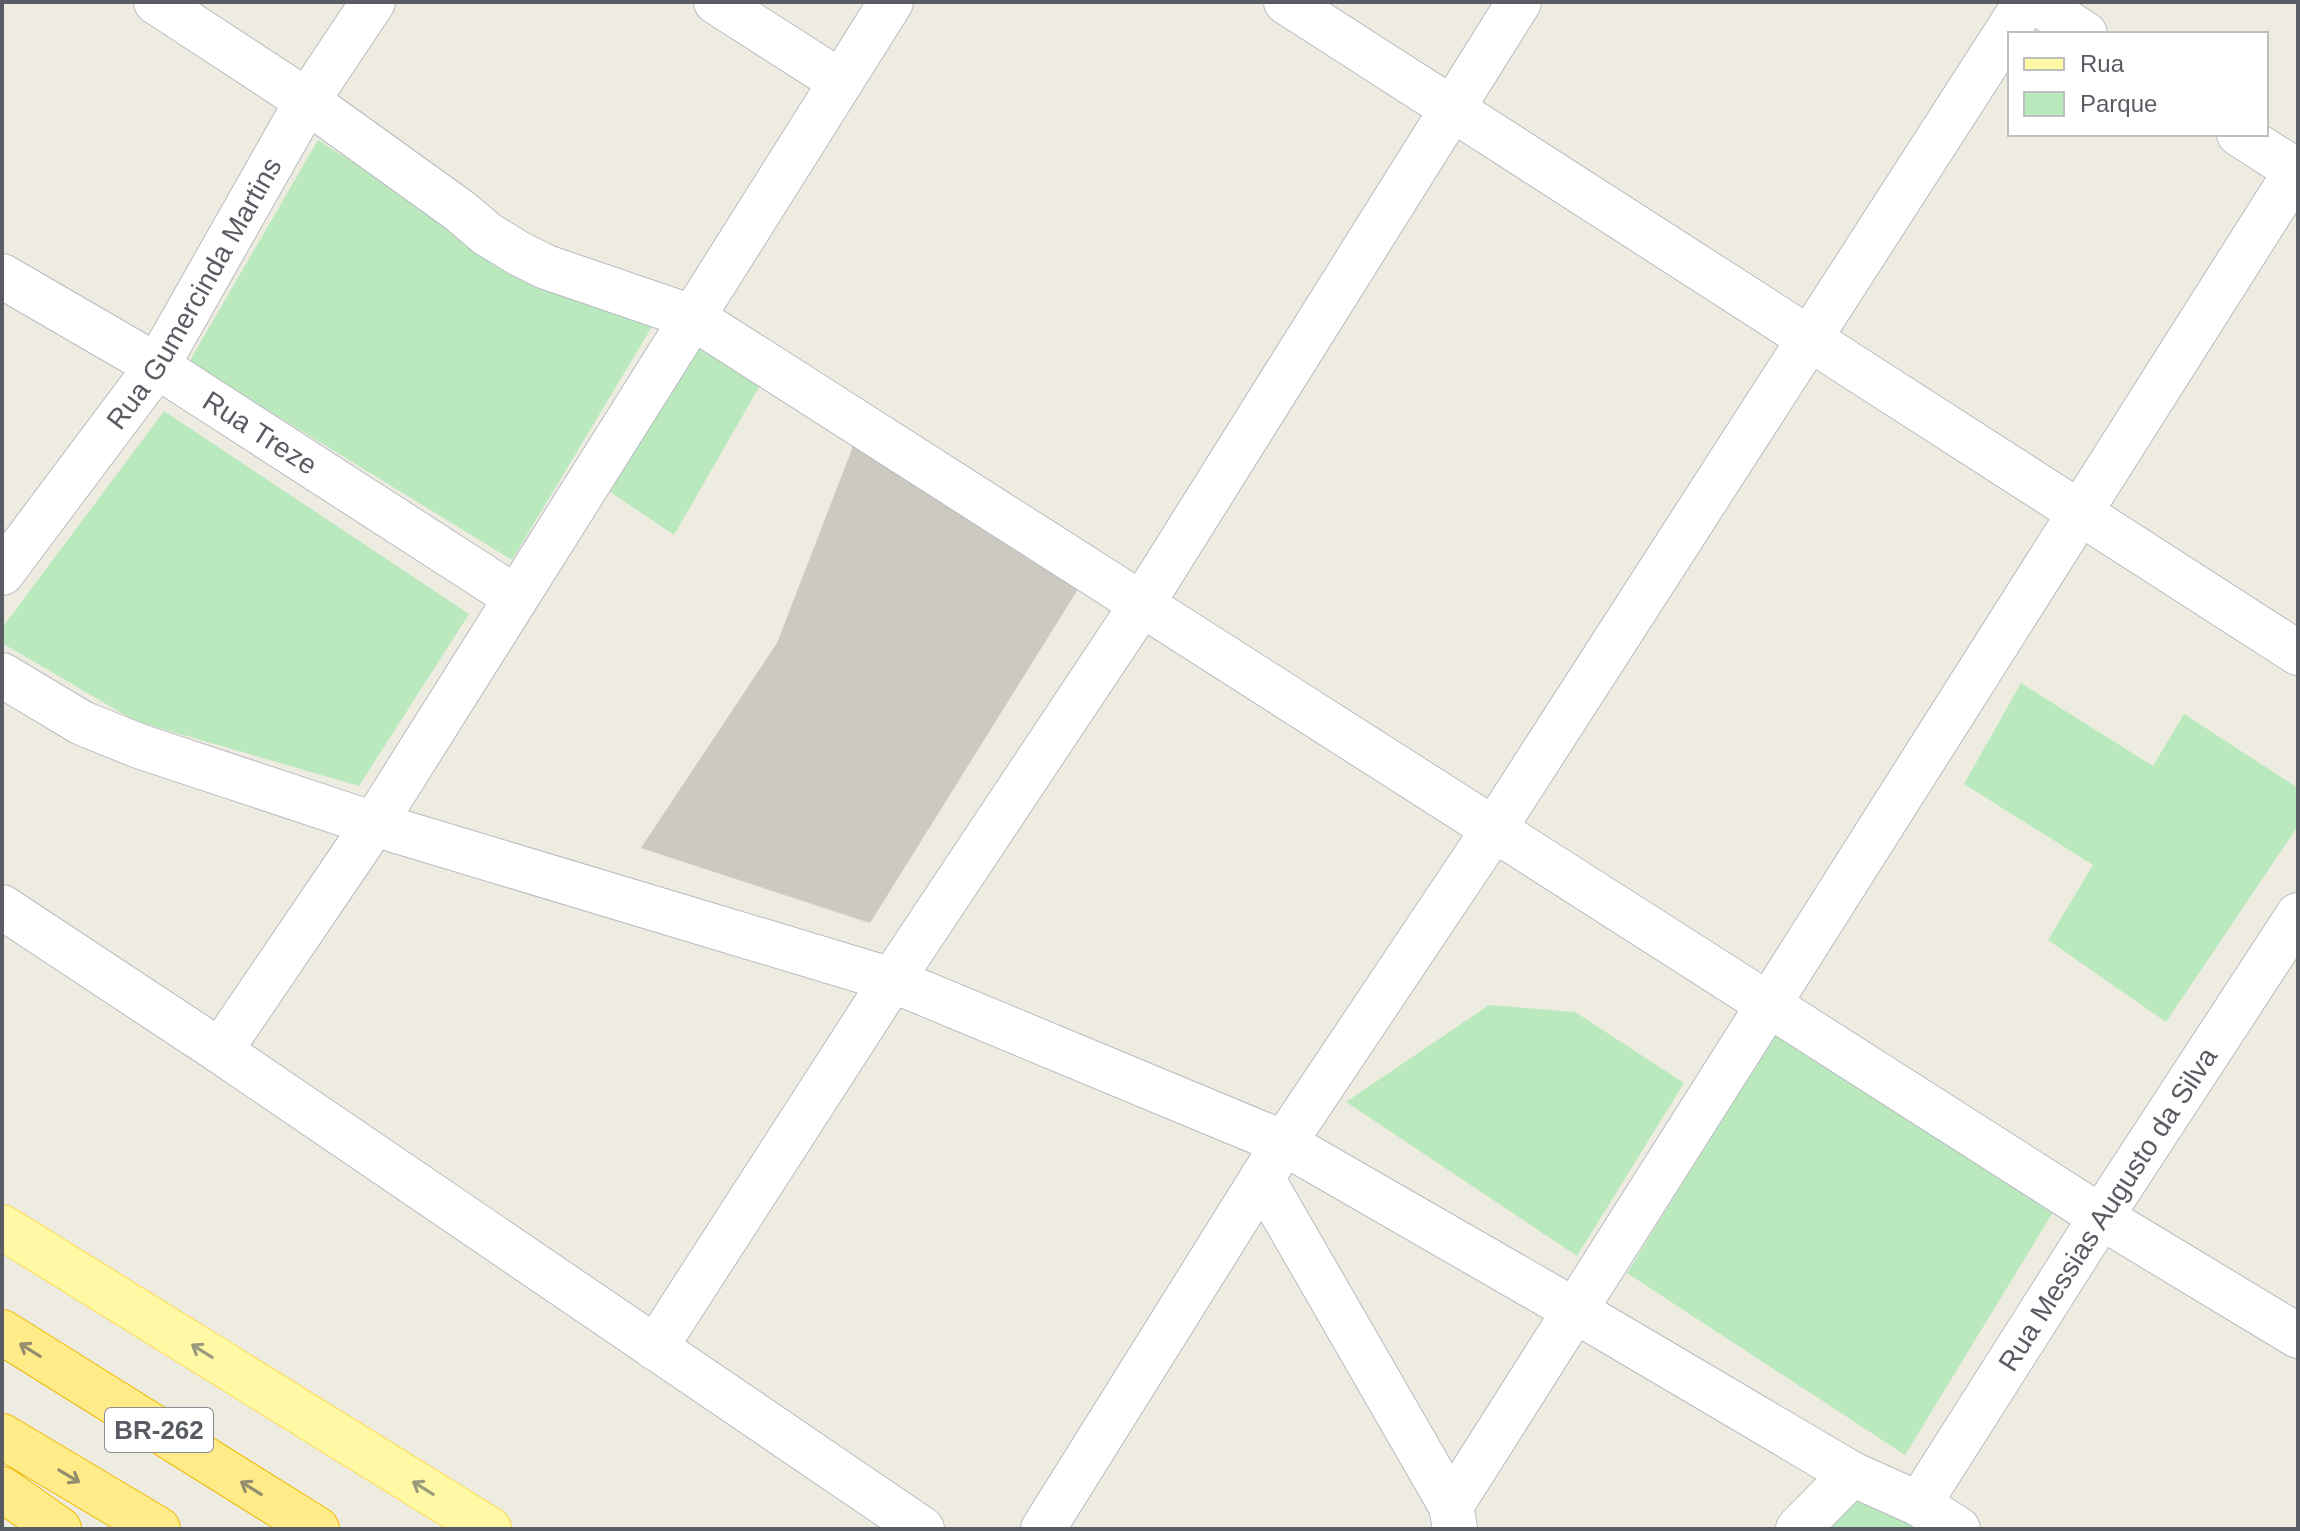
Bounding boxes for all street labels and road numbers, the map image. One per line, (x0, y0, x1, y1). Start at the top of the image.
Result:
street label: Rua Gumercinda Martins (100, 152, 288, 435)
street label: Rua Treze (197, 385, 323, 481)
street label: Rua Messias Augusto da Silva (1992, 1041, 2224, 1377)
road number: BR-262 (105, 1408, 213, 1452)

